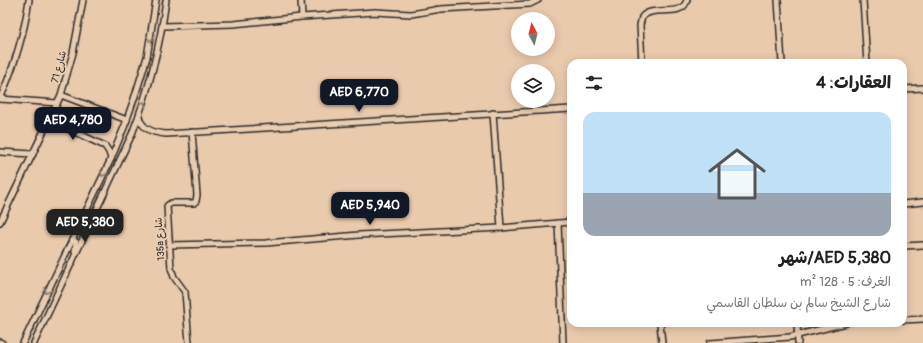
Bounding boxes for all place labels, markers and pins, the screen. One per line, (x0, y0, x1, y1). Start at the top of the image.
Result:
pin: AED 6,770 (313, 79, 405, 113)
pin: AED 4,780 (27, 107, 119, 141)
pin: AED 5,940 (324, 192, 416, 226)
pin: AED 5,380 (39, 209, 131, 243)

